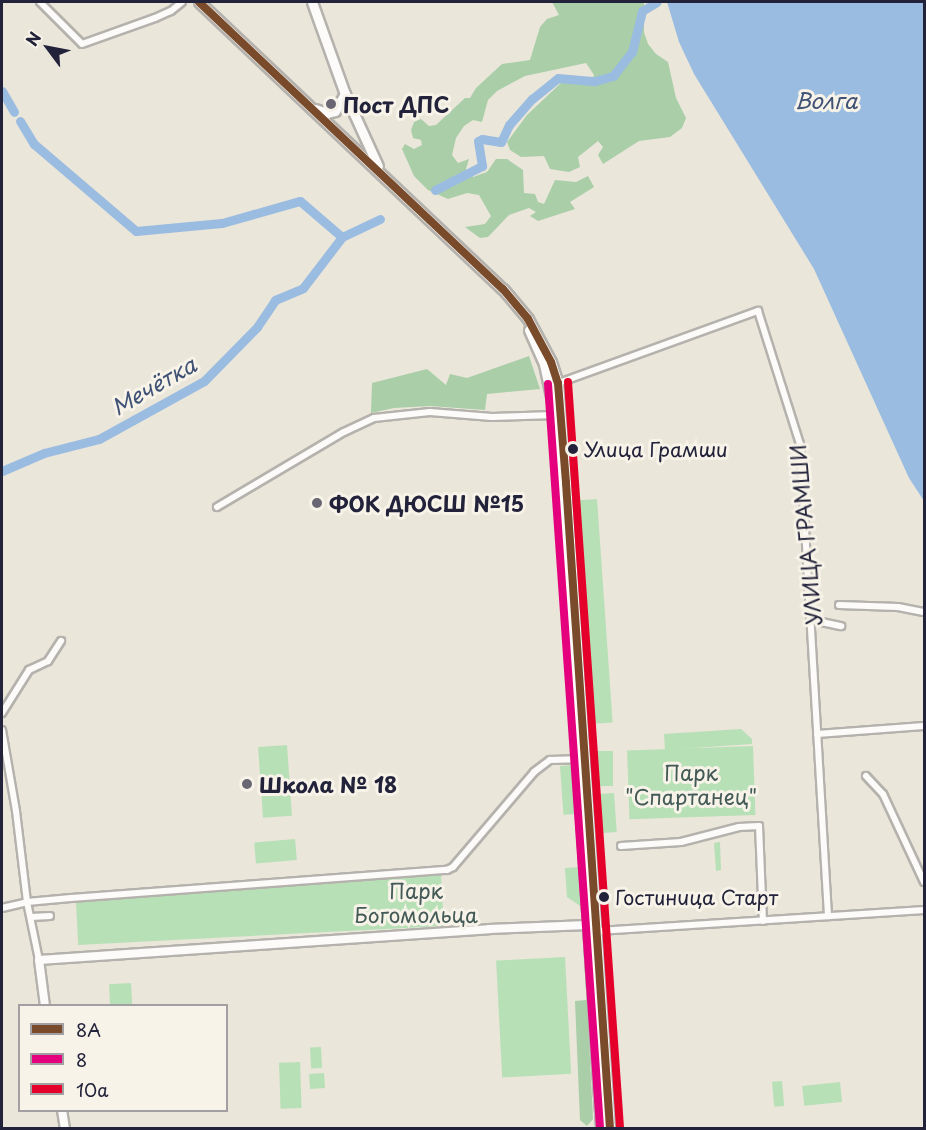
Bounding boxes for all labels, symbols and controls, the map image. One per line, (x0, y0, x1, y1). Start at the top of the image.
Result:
north arrow (18, 18, 78, 78)
text: N (19, 27, 46, 50)
water label: Волга (795, 87, 857, 113)
place label: Пост ДПС (343, 91, 450, 117)
marker: Пост ДПС (324, 97, 338, 111)
water label: Мечётка (106, 350, 200, 420)
place label: Улица Грамши (584, 437, 729, 461)
marker: Улица Грамши (567, 443, 579, 455)
street label: УЛИЦА ГРАМШИ (784, 443, 826, 627)
place label: ФОК ДЮСШ №15 (329, 490, 525, 516)
marker: ФОК ДЮСШ №15 (310, 496, 324, 510)
park label: Парк "Спартанец" (625, 759, 757, 809)
place label: Школа № 18 (259, 771, 398, 797)
marker: Школа № 18 (240, 777, 254, 791)
park label: Парк Богомольца (354, 877, 478, 927)
place label: Гостиница Старт (615, 885, 779, 909)
marker: Гостиница Старт (598, 891, 610, 903)
legend (18, 1004, 228, 1112)
text: 8А (76, 1016, 101, 1043)
text: 8 (76, 1046, 87, 1073)
text: 10а (76, 1076, 108, 1103)

